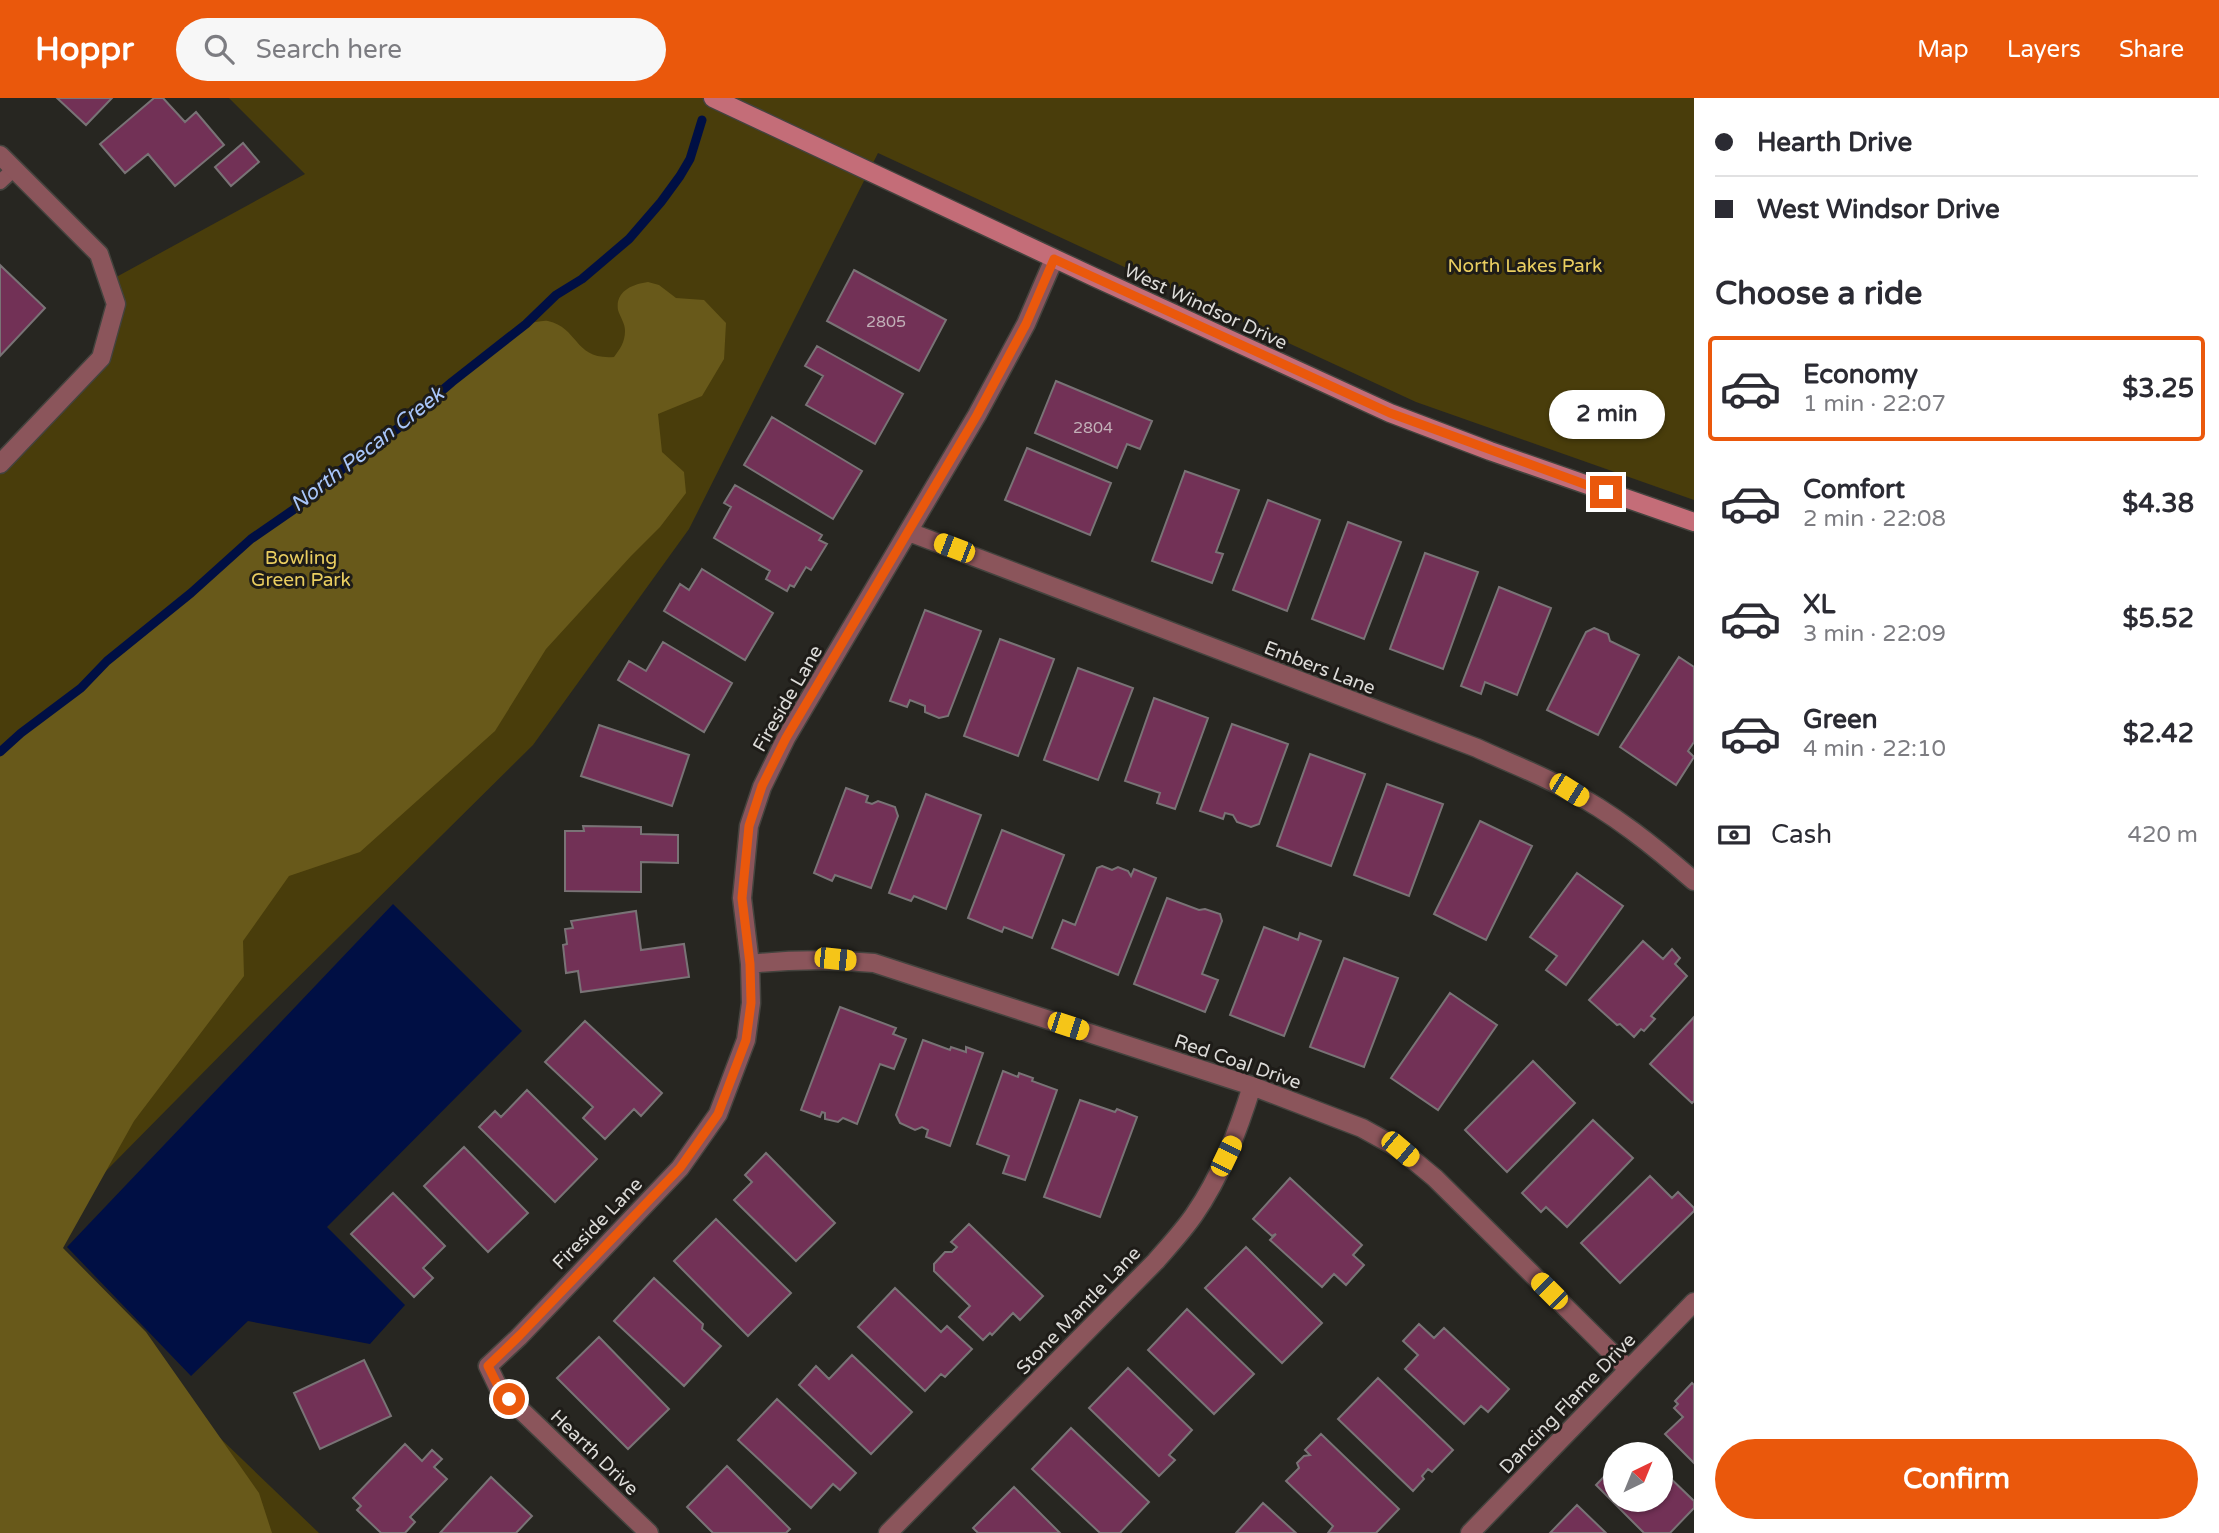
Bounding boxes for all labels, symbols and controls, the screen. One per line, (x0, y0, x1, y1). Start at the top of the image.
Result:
search box (176, 18, 666, 81)
text: Hoppr (35, 30, 134, 69)
icon: search (200, 30, 238, 68)
text: Search here (256, 34, 402, 65)
text: Map (1917, 35, 1969, 64)
text: Layers (2007, 35, 2081, 64)
text: Share (2119, 35, 2184, 64)
text: Hearth Drive (1757, 127, 1912, 158)
text: West Windsor Drive (1757, 194, 2000, 225)
park label: North Lakes Park (1448, 255, 1602, 277)
street label: West Windsor Drive (1121, 259, 1291, 354)
text: Choose a ride (1715, 275, 1922, 313)
house number: 2805 (866, 312, 906, 332)
icon: car (1719, 357, 1782, 420)
text: Economy (1803, 359, 1918, 390)
text: $3.25 (2122, 373, 2194, 404)
water label: North Pecan Creek (286, 381, 450, 517)
callout: 2 min (1548, 390, 1664, 440)
text: 1 min · 22:07 (1803, 390, 1946, 418)
text: 2 min (1576, 400, 1638, 428)
house number: 2804 (1073, 418, 1113, 438)
icon: car (1719, 472, 1782, 535)
text: Comfort (1803, 474, 1905, 505)
route end (1590, 476, 1622, 508)
text: $4.38 (2122, 488, 2194, 519)
text: 2 min · 22:08 (1803, 505, 1946, 533)
car (931, 531, 978, 565)
park label: Bowling Green Park (251, 547, 351, 591)
icon: car (1719, 587, 1782, 650)
text: XL (1803, 589, 1835, 620)
text: $5.52 (2122, 603, 2194, 634)
text: 3 min · 22:09 (1803, 620, 1946, 648)
street label: Embers Lane (1261, 637, 1378, 699)
street label: Fireside Lane (749, 641, 827, 756)
icon: car (1719, 702, 1782, 765)
text: Green (1803, 704, 1878, 735)
text: $2.42 (2123, 718, 2194, 749)
text: 4 min · 22:10 (1803, 735, 1946, 763)
car (1546, 770, 1593, 810)
icon: cash (1715, 816, 1753, 854)
text: Cash (1771, 819, 1832, 850)
text: 420 m (2128, 821, 2198, 849)
car (814, 946, 857, 972)
car (1045, 1010, 1092, 1042)
street label: Red Coal Drive (1171, 1030, 1304, 1094)
car (1378, 1127, 1423, 1171)
car (1208, 1133, 1245, 1179)
street label: Fireside Lane (548, 1173, 647, 1274)
street label: Stone Mantle Lane (1012, 1242, 1145, 1379)
car (1527, 1269, 1572, 1313)
street label: Dancing Flame Drive (1495, 1329, 1640, 1478)
route start (493, 1383, 525, 1415)
street label: Hearth Drive (546, 1405, 643, 1500)
button: Confirm (1715, 1439, 2198, 1519)
north arrow (1603, 1442, 1673, 1512)
map controls (1603, 1442, 1673, 1512)

